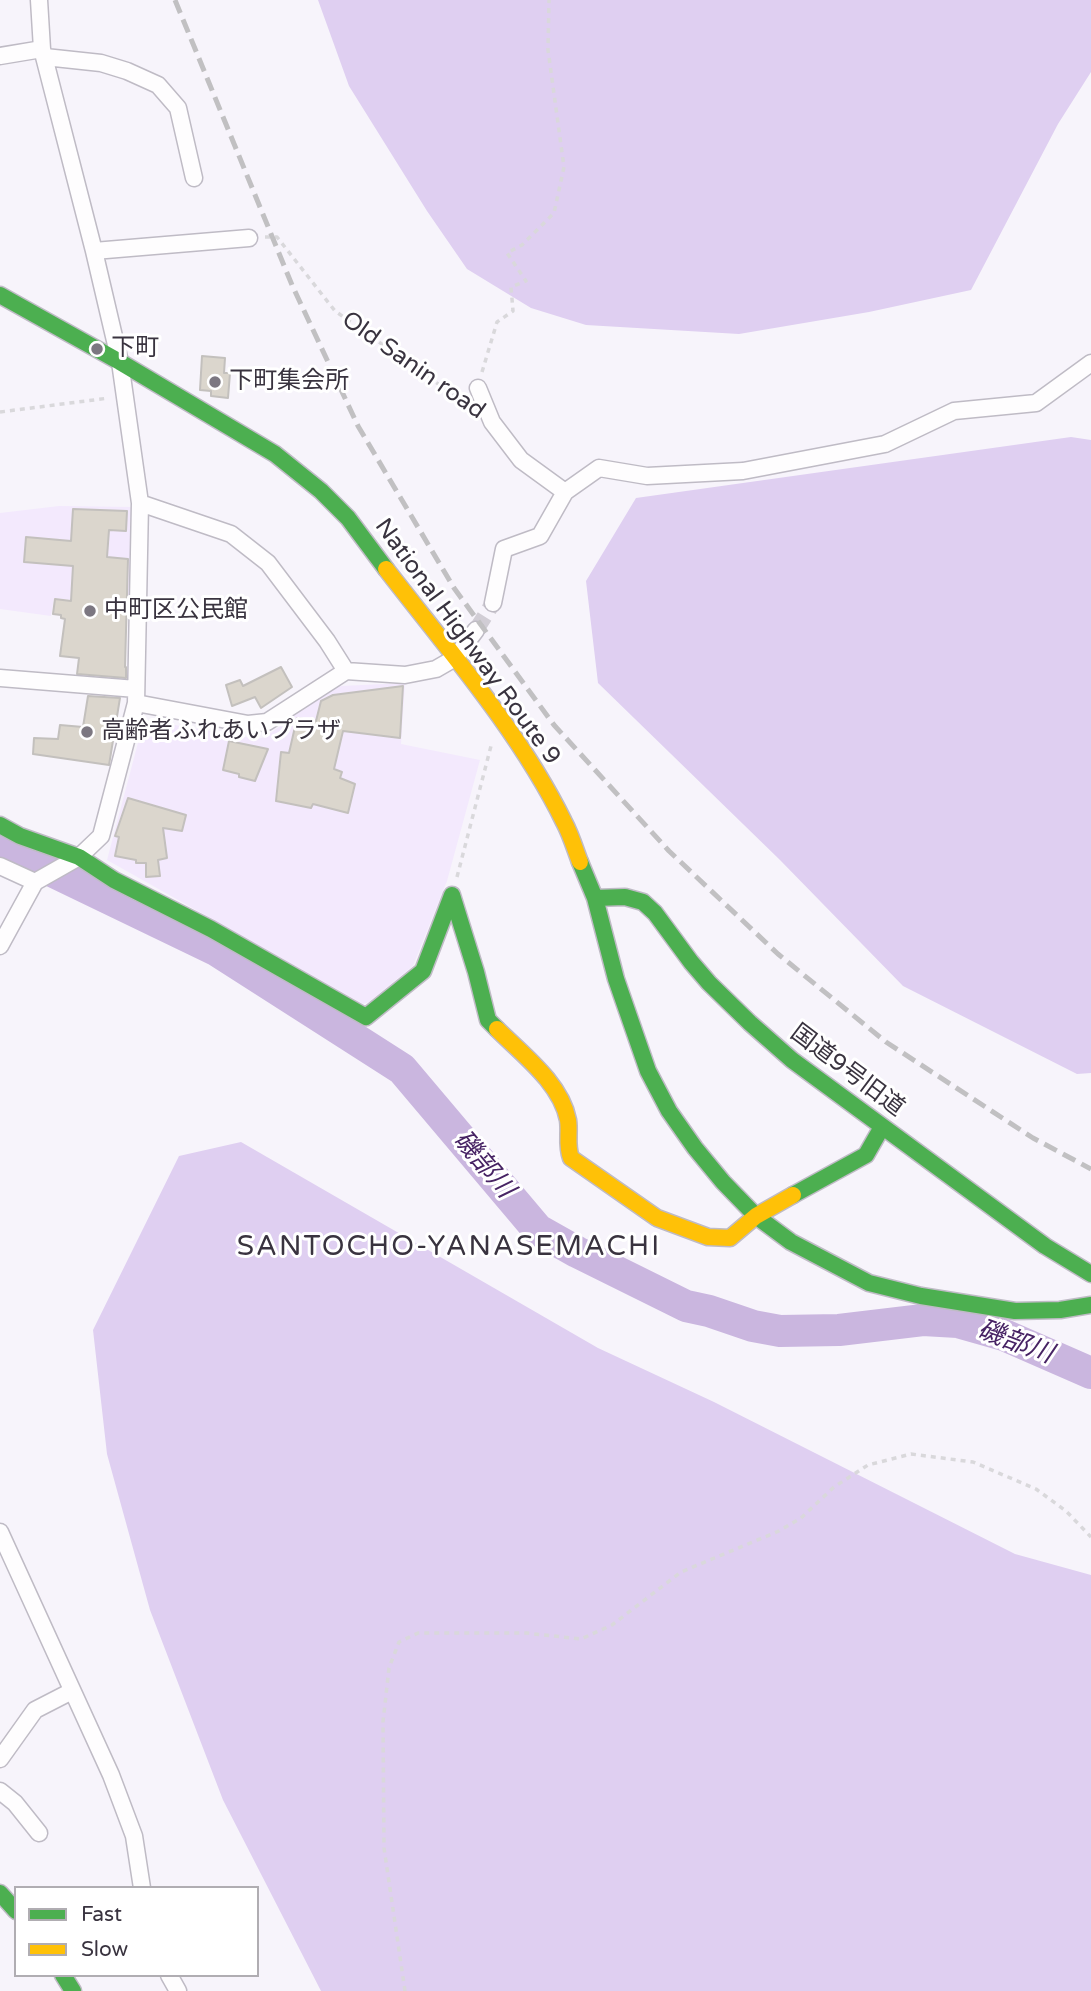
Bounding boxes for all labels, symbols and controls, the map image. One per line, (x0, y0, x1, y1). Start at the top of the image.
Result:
street label: Old Sanin road (336, 306, 490, 426)
place label: 下町 (111, 335, 159, 363)
marker: 下町 (89, 341, 105, 357)
place label: 下町集会所 (229, 368, 349, 396)
marker: 下町集会所 (207, 374, 223, 390)
street label: National Highway Route 9 (368, 513, 566, 771)
place label: 中町区公民館 (104, 597, 248, 625)
marker: 中町区公民館 (82, 603, 98, 619)
place label: 高齢者ふれあいプラザ (101, 718, 341, 746)
marker: 高齢者ふれあいプラザ (79, 724, 95, 740)
street label: 国道9号旧道 (784, 1019, 910, 1123)
water label: 磯部川 (446, 1125, 520, 1205)
district label: SANTOCHO-YANASEMACHI (239, 1231, 659, 1265)
water label: 磯部川 (973, 1315, 1057, 1371)
legend (14, 1886, 259, 1977)
text: Fast (81, 1902, 122, 1927)
text: Slow (81, 1937, 128, 1962)

